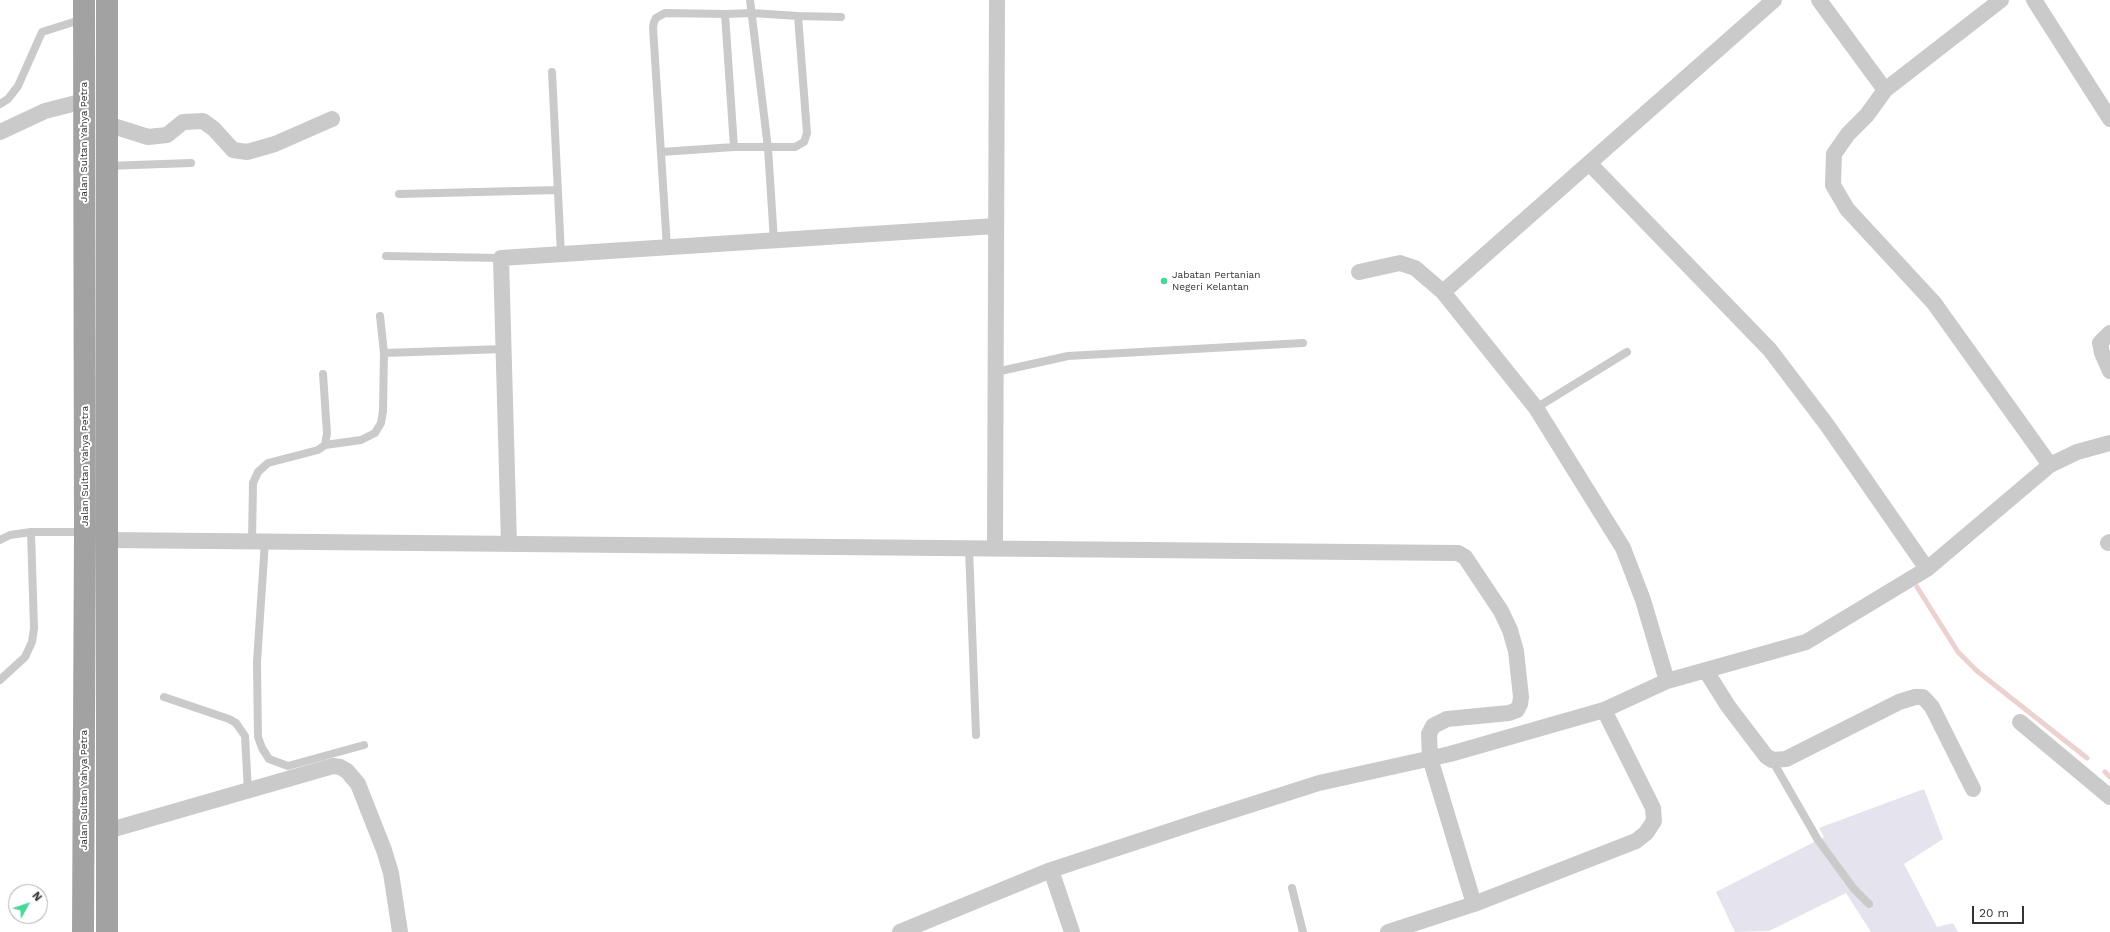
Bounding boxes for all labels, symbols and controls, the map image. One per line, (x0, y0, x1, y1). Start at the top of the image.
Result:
street label: Jalan Sultan Yahya Petra (78, 82, 90, 202)
place label: Jabatan Pertanian Negeri Kelantan (1172, 269, 1260, 292)
marker: Jabatan Pertanian Negeri Kelantan (1159, 276, 1169, 286)
street label: Jalan Sultan Yahya Petra (79, 406, 91, 526)
street label: Jalan Sultan Yahya Petra (78, 730, 90, 850)
north arrow (8, 884, 48, 924)
text: N (29, 889, 44, 904)
scale bar (1974, 898, 2026, 924)
text: 20 m (1979, 906, 2009, 920)

